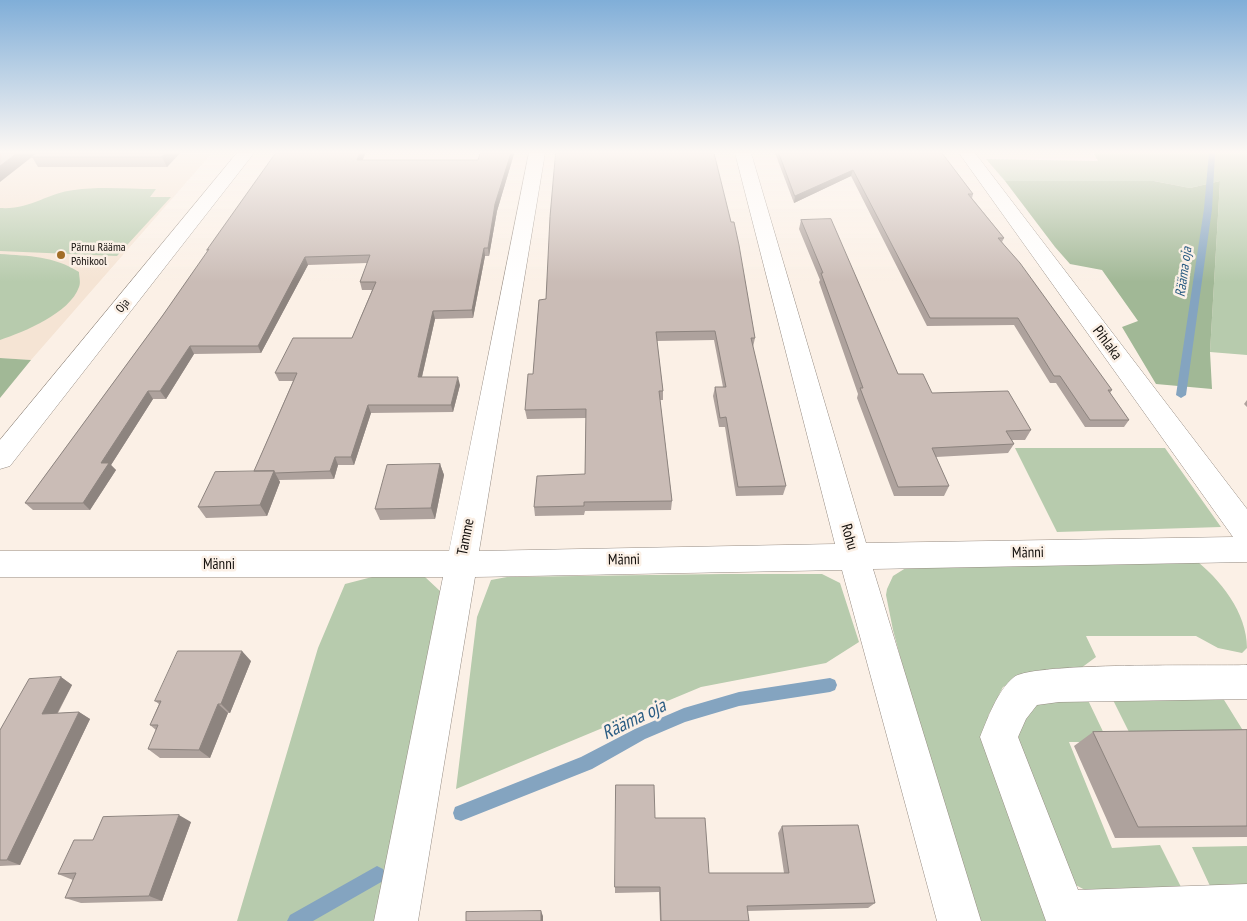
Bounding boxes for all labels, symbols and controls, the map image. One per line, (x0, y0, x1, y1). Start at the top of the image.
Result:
place label: Pärnu Rääma Põhikool (71, 241, 125, 269)
water label: Rääma oja (1172, 246, 1196, 298)
marker: Pärnu Rääma Põhikool (55, 249, 67, 261)
street label: Oja (113, 296, 133, 316)
street label: Pihlaka (1088, 322, 1126, 364)
street label: Tamme (454, 517, 478, 557)
street label: Rohu (837, 522, 861, 552)
street label: Männi (1012, 544, 1044, 562)
street label: Männi (608, 551, 640, 569)
street label: Männi (203, 556, 235, 574)
water label: Rääma oja (598, 695, 670, 745)

